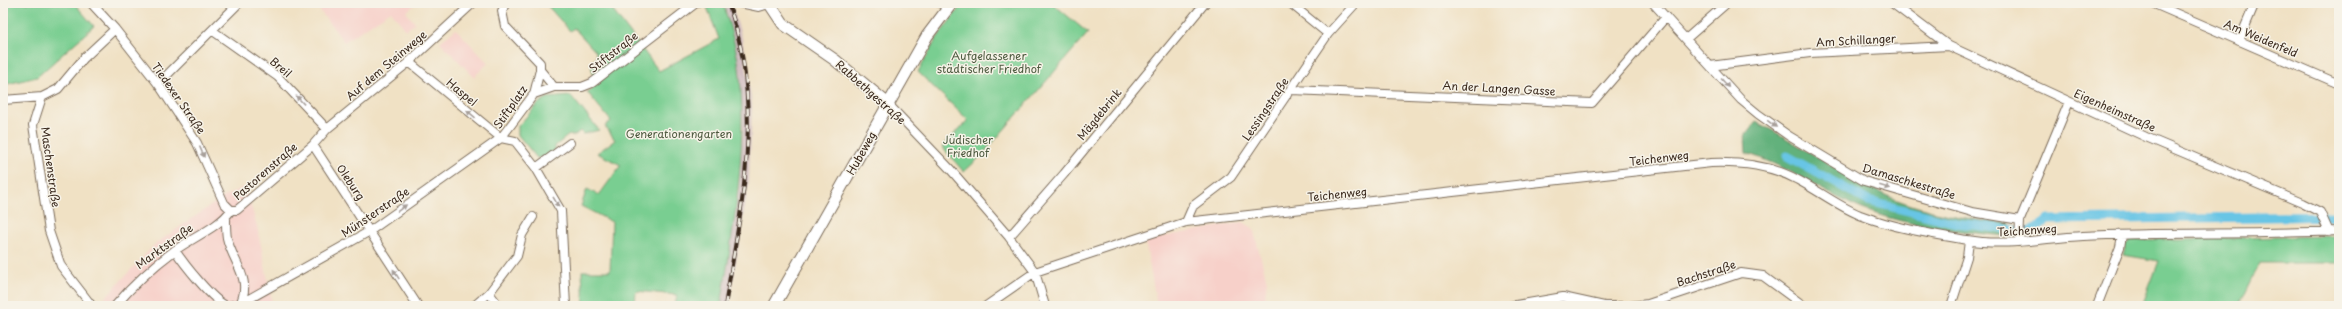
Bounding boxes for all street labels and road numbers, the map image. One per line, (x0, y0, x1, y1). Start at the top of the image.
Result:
street label: Am Weidenfeld (2221, 15, 2301, 61)
street label: Auf dem Steinwege (342, 26, 430, 104)
street label: Stiftstraße (585, 27, 641, 77)
street label: Am Schillanger (1816, 29, 1897, 51)
street label: Breil (266, 53, 296, 81)
street label: Rabbethgestraße (832, 56, 910, 128)
street label: Tiedexer Straße (148, 59, 210, 137)
street label: Haspel (443, 74, 481, 110)
street label: Lessingstraße (1238, 74, 1293, 144)
street label: An der Langen Gasse (1442, 77, 1556, 99)
street label: Stiftplatz (489, 82, 531, 132)
street label: Mägdebrink (1073, 84, 1125, 144)
street label: Eigenheimstraße (2071, 84, 2159, 136)
street label: Maschenstraße (37, 126, 65, 208)
street label: Hubeweg (842, 128, 880, 178)
street label: Pastorenstraße (229, 138, 301, 204)
street label: Teichenweg (1628, 146, 1690, 170)
street label: Damaschkestraße (1860, 159, 1958, 203)
street label: Oleburg (333, 161, 369, 203)
street label: Teichenweg (1306, 182, 1368, 206)
street label: Münsterstraße (337, 183, 413, 241)
street label: Marktstraße (132, 219, 196, 273)
street label: Teichenweg (1996, 219, 2058, 241)
street label: Bachstraße (1674, 255, 1738, 291)

